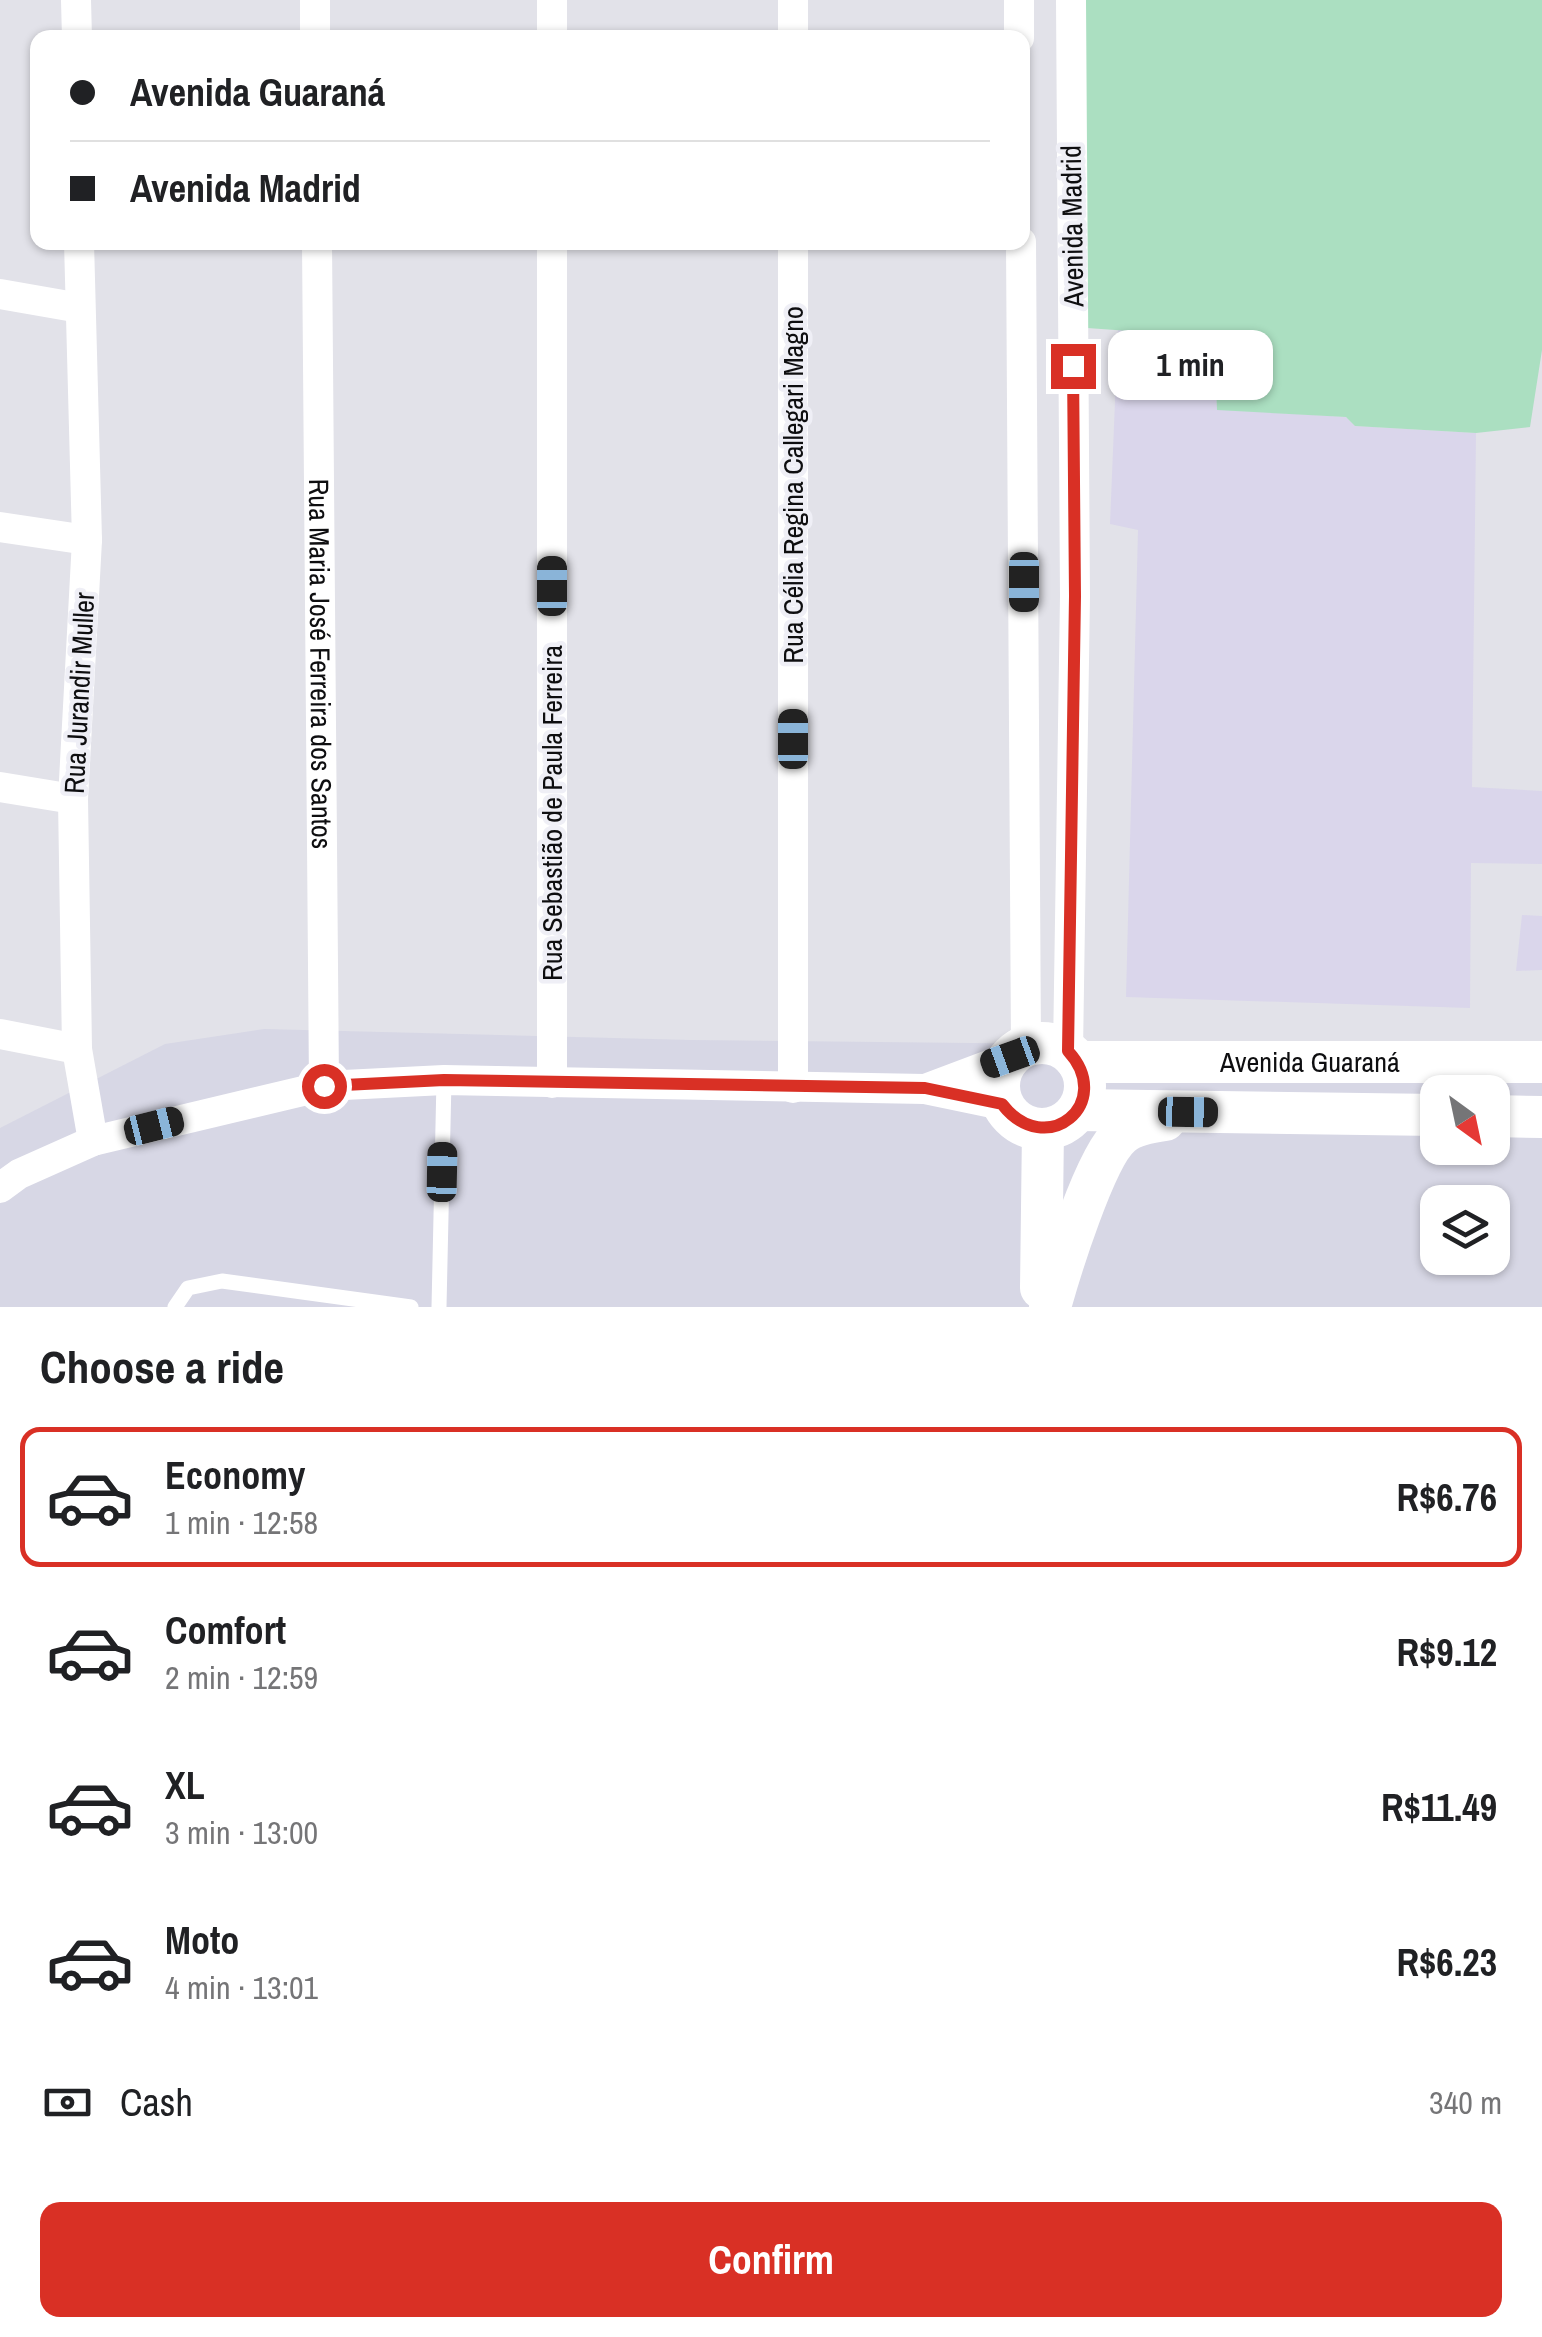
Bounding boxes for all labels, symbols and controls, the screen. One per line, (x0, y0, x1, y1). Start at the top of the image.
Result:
text: Avenida Guaraná (130, 67, 385, 118)
street label: Avenida Madrid (1052, 145, 1092, 308)
text: Avenida Madrid (130, 163, 361, 214)
street label: Rua Célia Regina Callegari Magno (774, 306, 812, 664)
callout: 1 min (1108, 331, 1273, 401)
text: 1 min (1156, 343, 1225, 386)
route end (1051, 344, 1096, 389)
street label: Rua Maria José Ferreira dos Santos (300, 479, 341, 849)
car (1009, 552, 1039, 612)
car (537, 556, 567, 616)
street label: Rua Jurandir Muller (55, 591, 103, 795)
street label: Rua Sebastião de Paula Ferreira (533, 645, 571, 981)
car (778, 709, 808, 769)
car (977, 1033, 1043, 1081)
street label: Avenida Guaraná (1219, 1043, 1400, 1081)
route start (302, 1064, 347, 1109)
north arrow (1420, 1075, 1510, 1165)
map controls (1420, 1075, 1510, 1275)
car (1158, 1096, 1218, 1128)
car (121, 1104, 187, 1148)
car (426, 1142, 458, 1202)
button: layers (1420, 1185, 1510, 1275)
text: Choose a ride (40, 1336, 284, 1397)
text: Economy (165, 1450, 305, 1501)
icon: car (45, 1452, 135, 1542)
text: R$6.76 (1397, 1472, 1497, 1523)
text: 1 min · 12:58 (165, 1501, 318, 1544)
text: Comfort (165, 1605, 286, 1656)
icon: car (45, 1607, 135, 1697)
text: R$9.12 (1397, 1627, 1497, 1678)
text: 2 min · 12:59 (165, 1656, 318, 1699)
text: XL (165, 1760, 205, 1811)
icon: car (45, 1762, 135, 1852)
text: R$11.49 (1381, 1782, 1497, 1833)
text: 3 min · 13:00 (165, 1811, 318, 1854)
text: Moto (165, 1915, 239, 1966)
icon: car (45, 1917, 135, 2007)
text: R$6.23 (1397, 1937, 1497, 1988)
text: 4 min · 13:01 (165, 1966, 318, 2009)
icon: cash (40, 2075, 95, 2130)
text: Cash (120, 2077, 193, 2128)
text: 340 m (1429, 2081, 1502, 2124)
button: Confirm (40, 2202, 1502, 2317)

